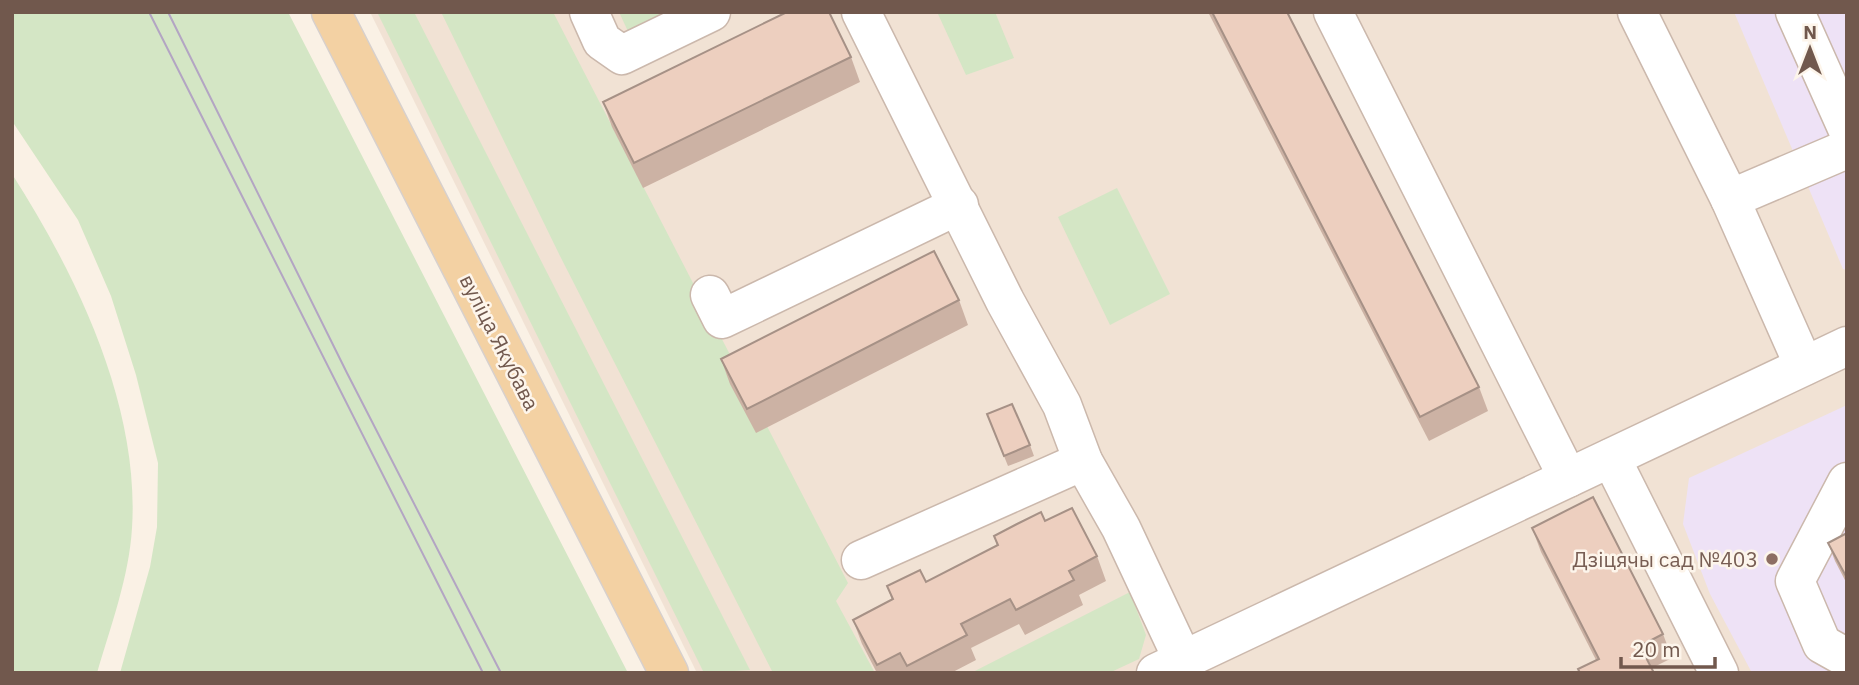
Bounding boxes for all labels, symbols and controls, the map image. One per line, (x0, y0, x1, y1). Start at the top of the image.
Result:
north arrow (1775, 14, 1845, 84)
text: N (1803, 20, 1817, 44)
street label: вуліца Якубава (454, 269, 546, 415)
place label: Дзіцячы сад №403 (1573, 545, 1758, 573)
marker: Дзіцячы сад №403 (1764, 551, 1780, 567)
scale bar (1621, 626, 1716, 670)
text: 20 m (1632, 635, 1681, 663)

